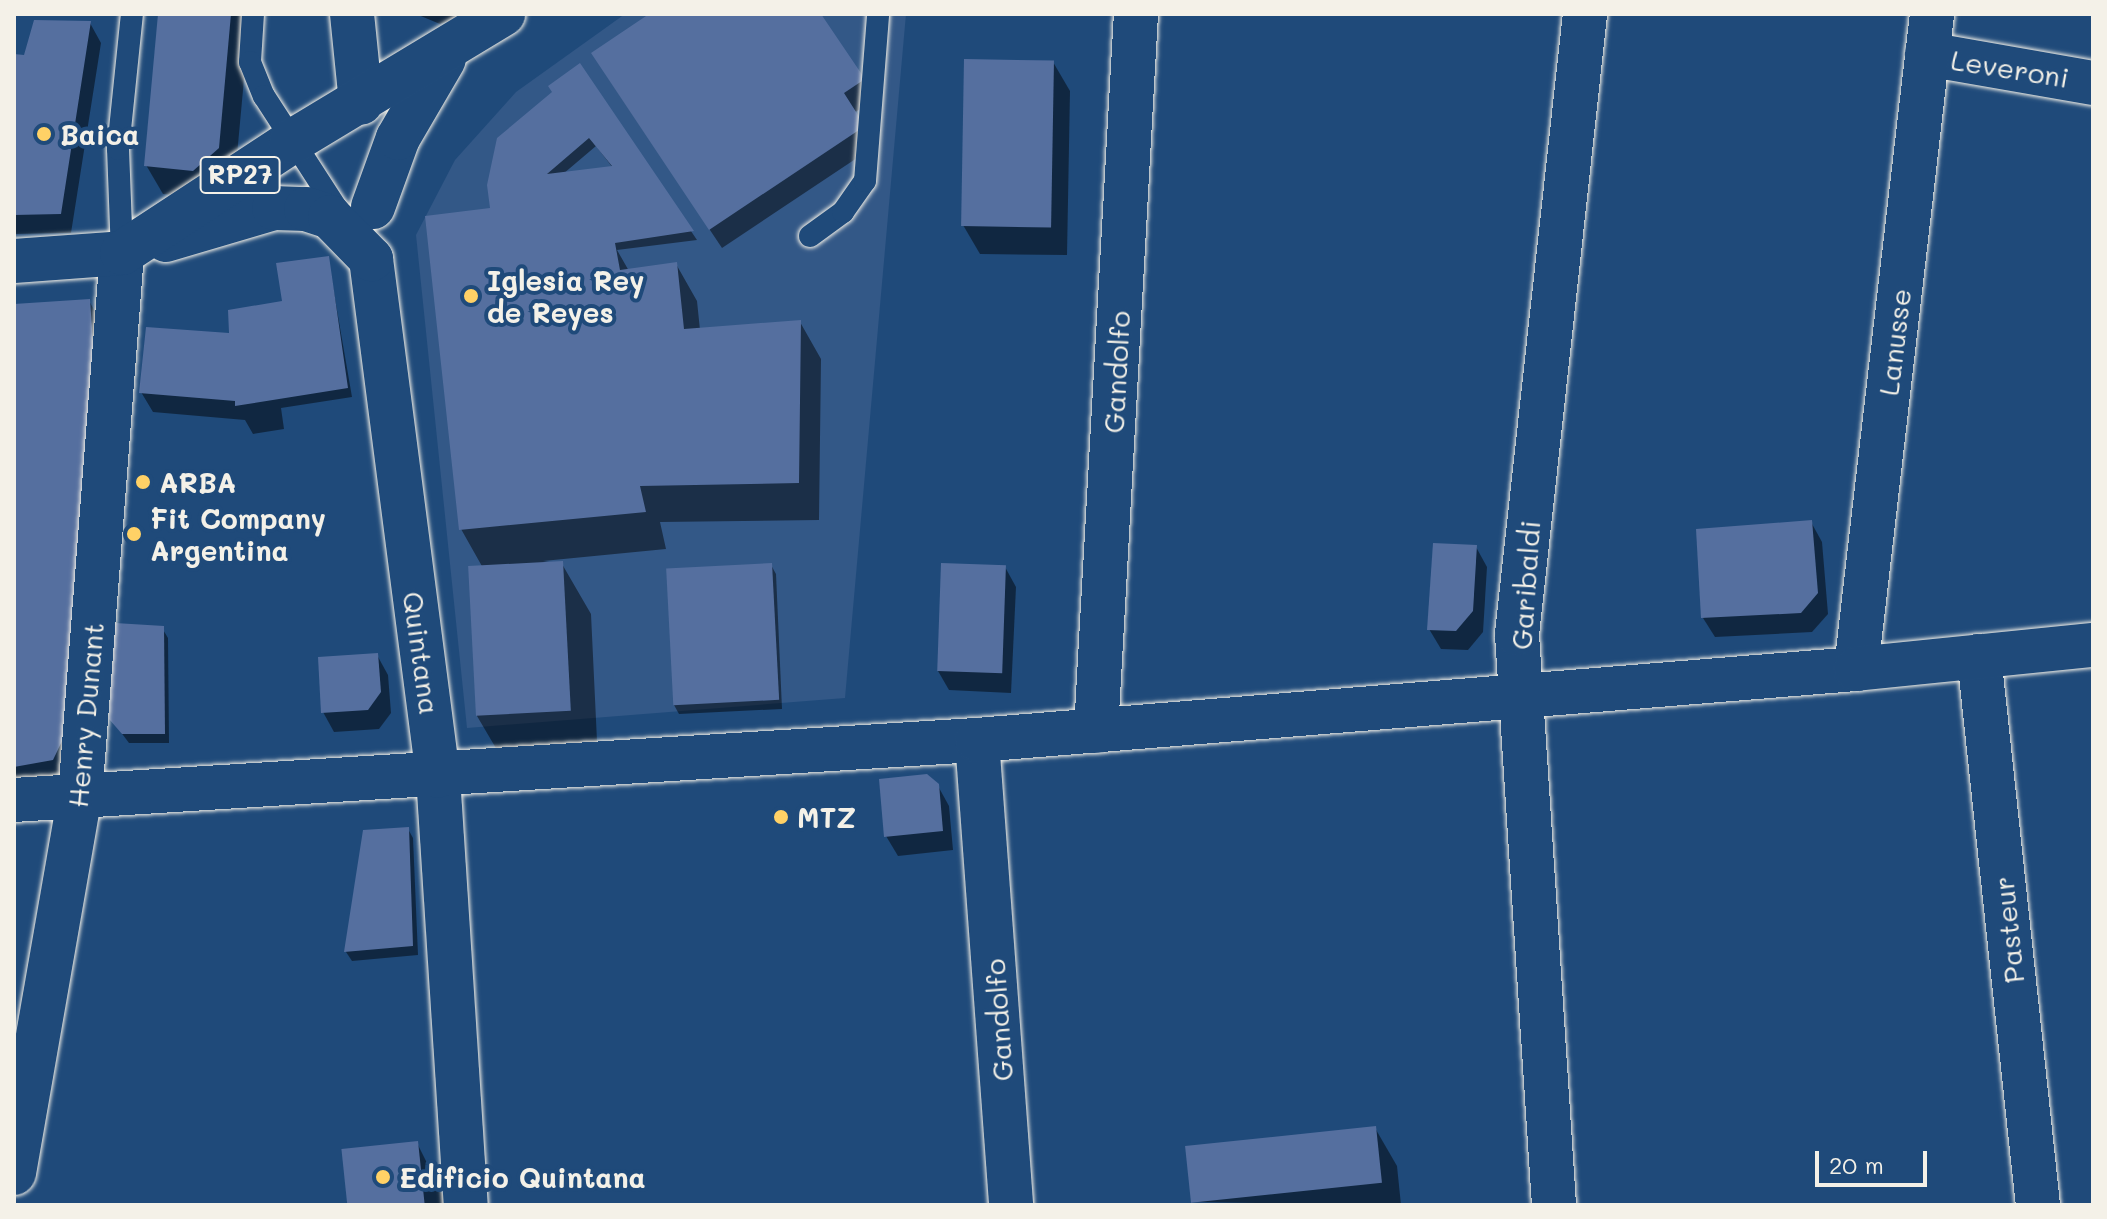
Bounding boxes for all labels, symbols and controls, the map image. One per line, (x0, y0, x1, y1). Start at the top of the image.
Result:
street label: Leveroni (1949, 42, 2071, 94)
place label: Baica (60, 117, 139, 151)
marker: Baica (35, 125, 53, 143)
road number: RP27 (198, 153, 282, 197)
place label: Iglesia Rey de Reyes (487, 263, 644, 329)
marker: Iglesia Rey de Reyes (462, 287, 480, 305)
street label: Lanusse (1871, 287, 1917, 397)
street label: Gandolfo (1096, 310, 1136, 434)
place label: ARBA (159, 465, 236, 499)
marker: ARBA (134, 473, 152, 491)
place label: Fit Company Argentina (150, 501, 326, 567)
street label: Garibaldi (1504, 519, 1546, 651)
marker: Fit Company Argentina (125, 525, 143, 543)
street label: Quintana (397, 589, 447, 717)
street label: Henry Dunant (60, 621, 110, 809)
place label: MTZ (797, 800, 856, 834)
marker: MTZ (772, 808, 790, 826)
street label: Pasteur (1986, 875, 2030, 985)
street label: Gandolfo (977, 958, 1019, 1082)
scale bar (1819, 1135, 1931, 1185)
text: 20 m (1829, 1149, 1884, 1180)
place label: Edificio Quintana (399, 1160, 646, 1194)
marker: Edificio Quintana (374, 1168, 392, 1186)

